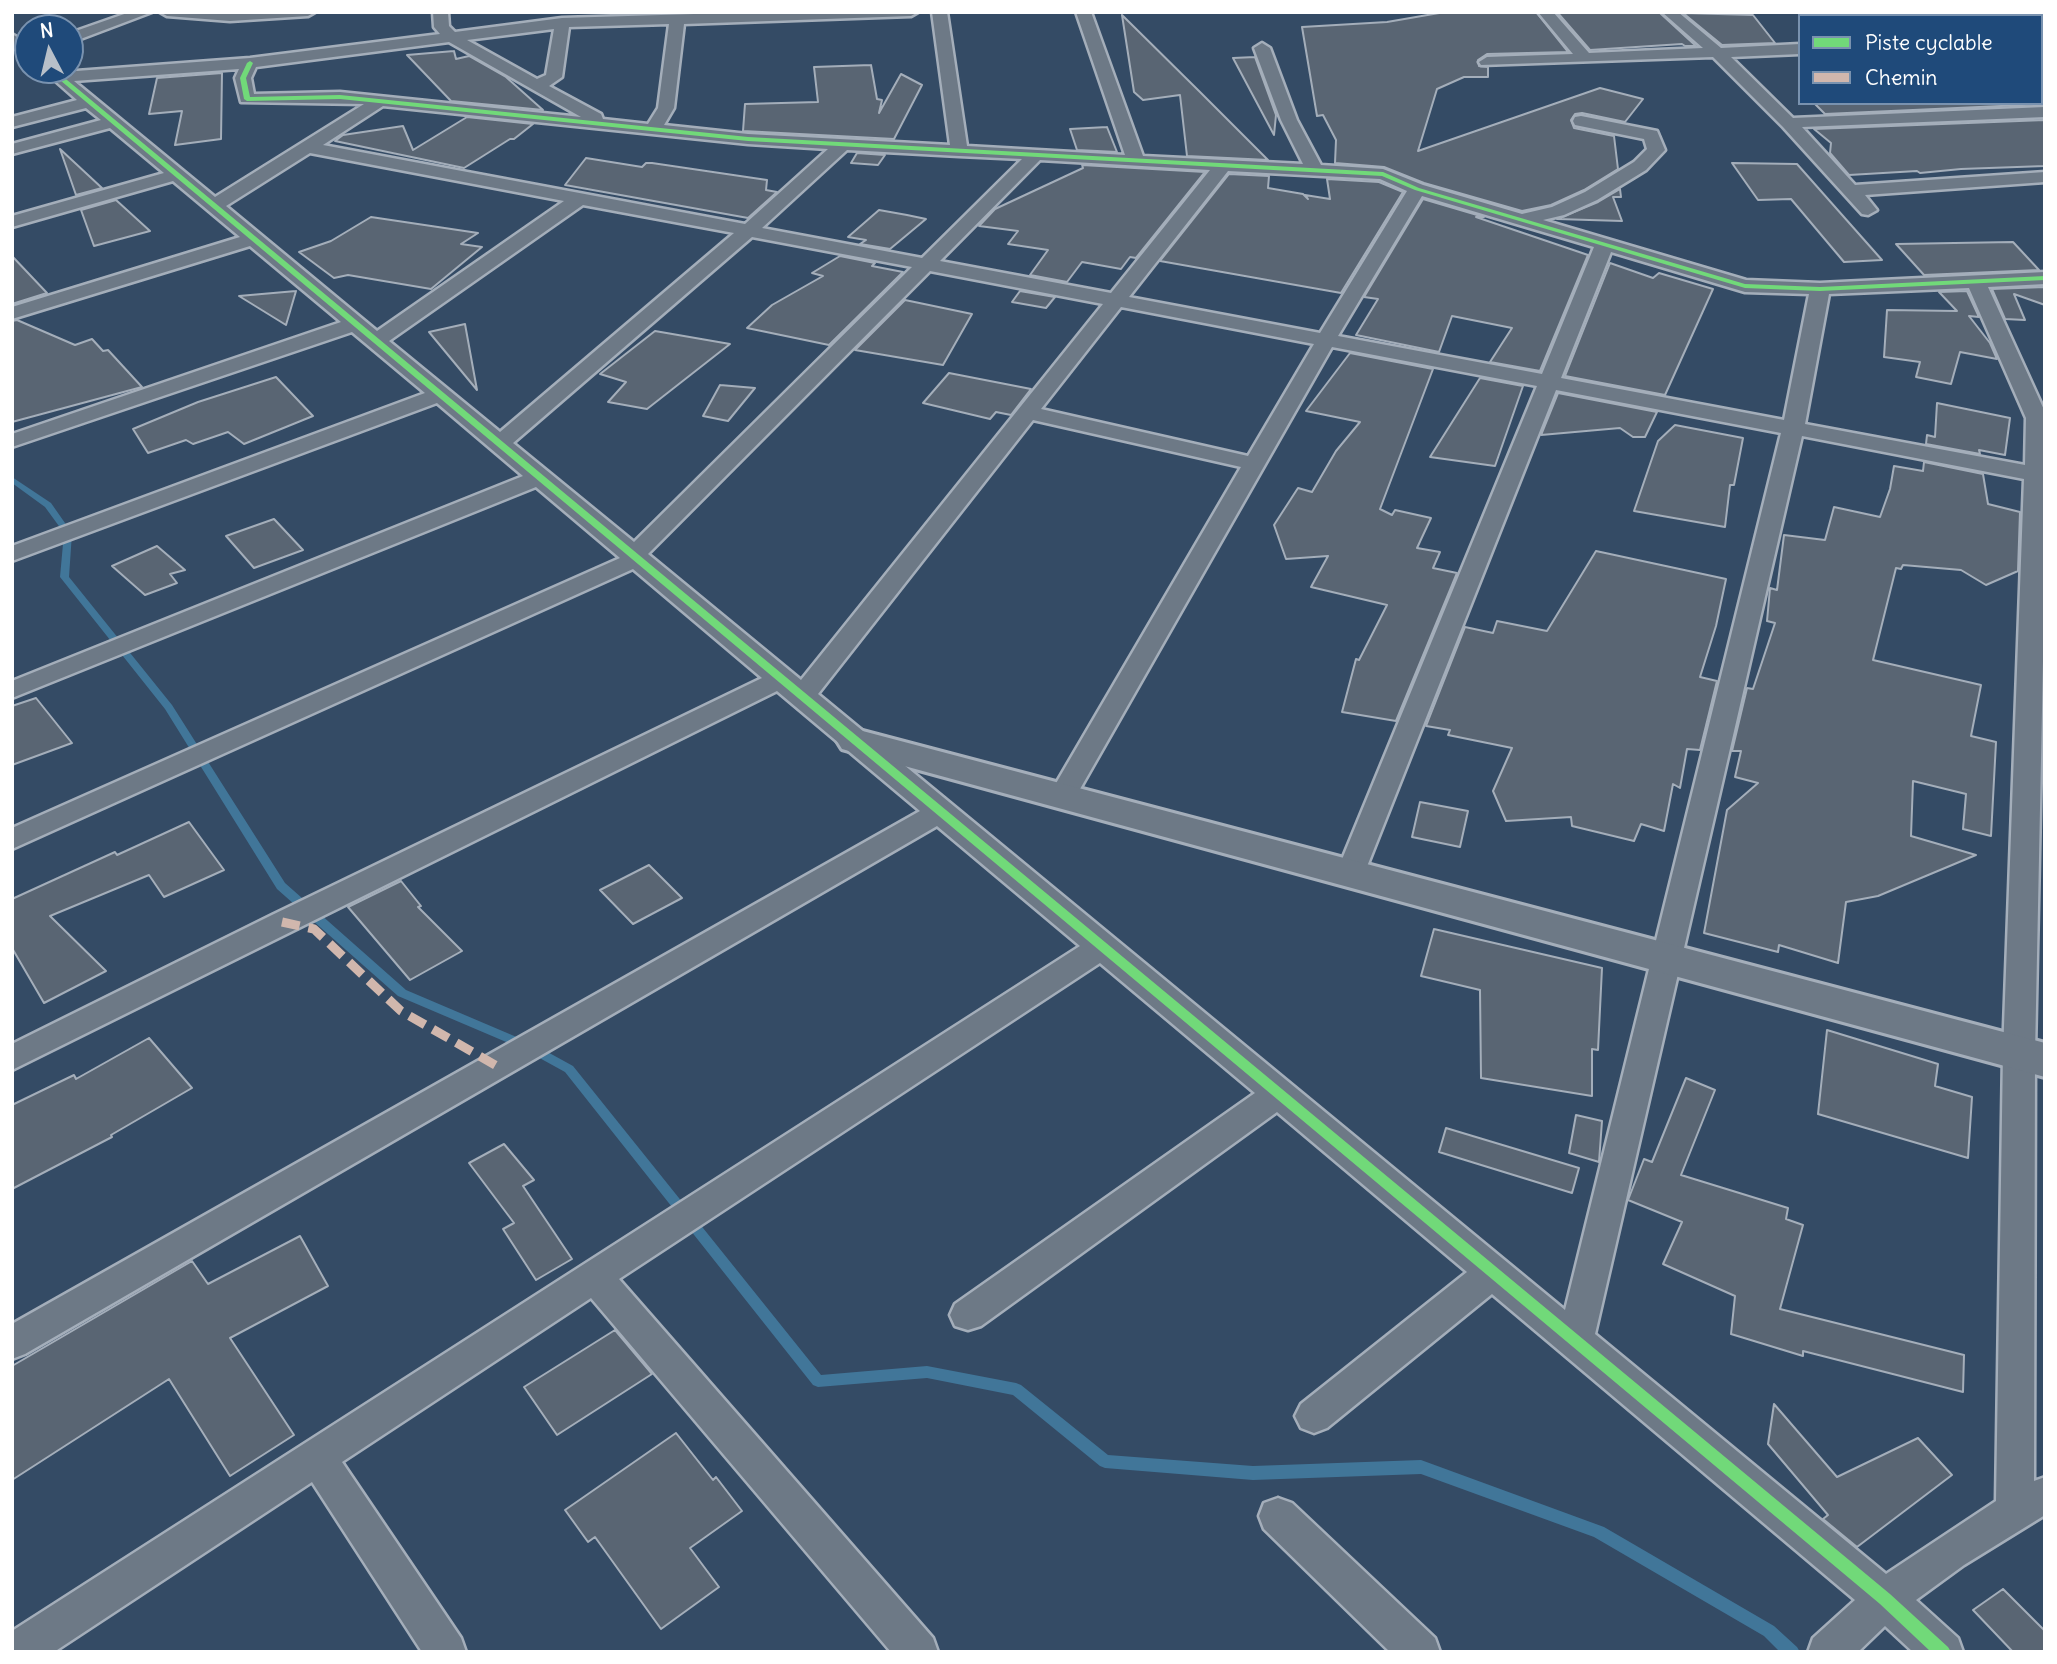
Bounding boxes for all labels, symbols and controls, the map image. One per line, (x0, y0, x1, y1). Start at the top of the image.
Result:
north arrow (14, 14, 84, 84)
legend (1798, 14, 2043, 105)
text: N (39, 17, 55, 43)
text: Piste cyclable (1865, 29, 1993, 56)
text: Chemin (1865, 64, 1938, 91)

